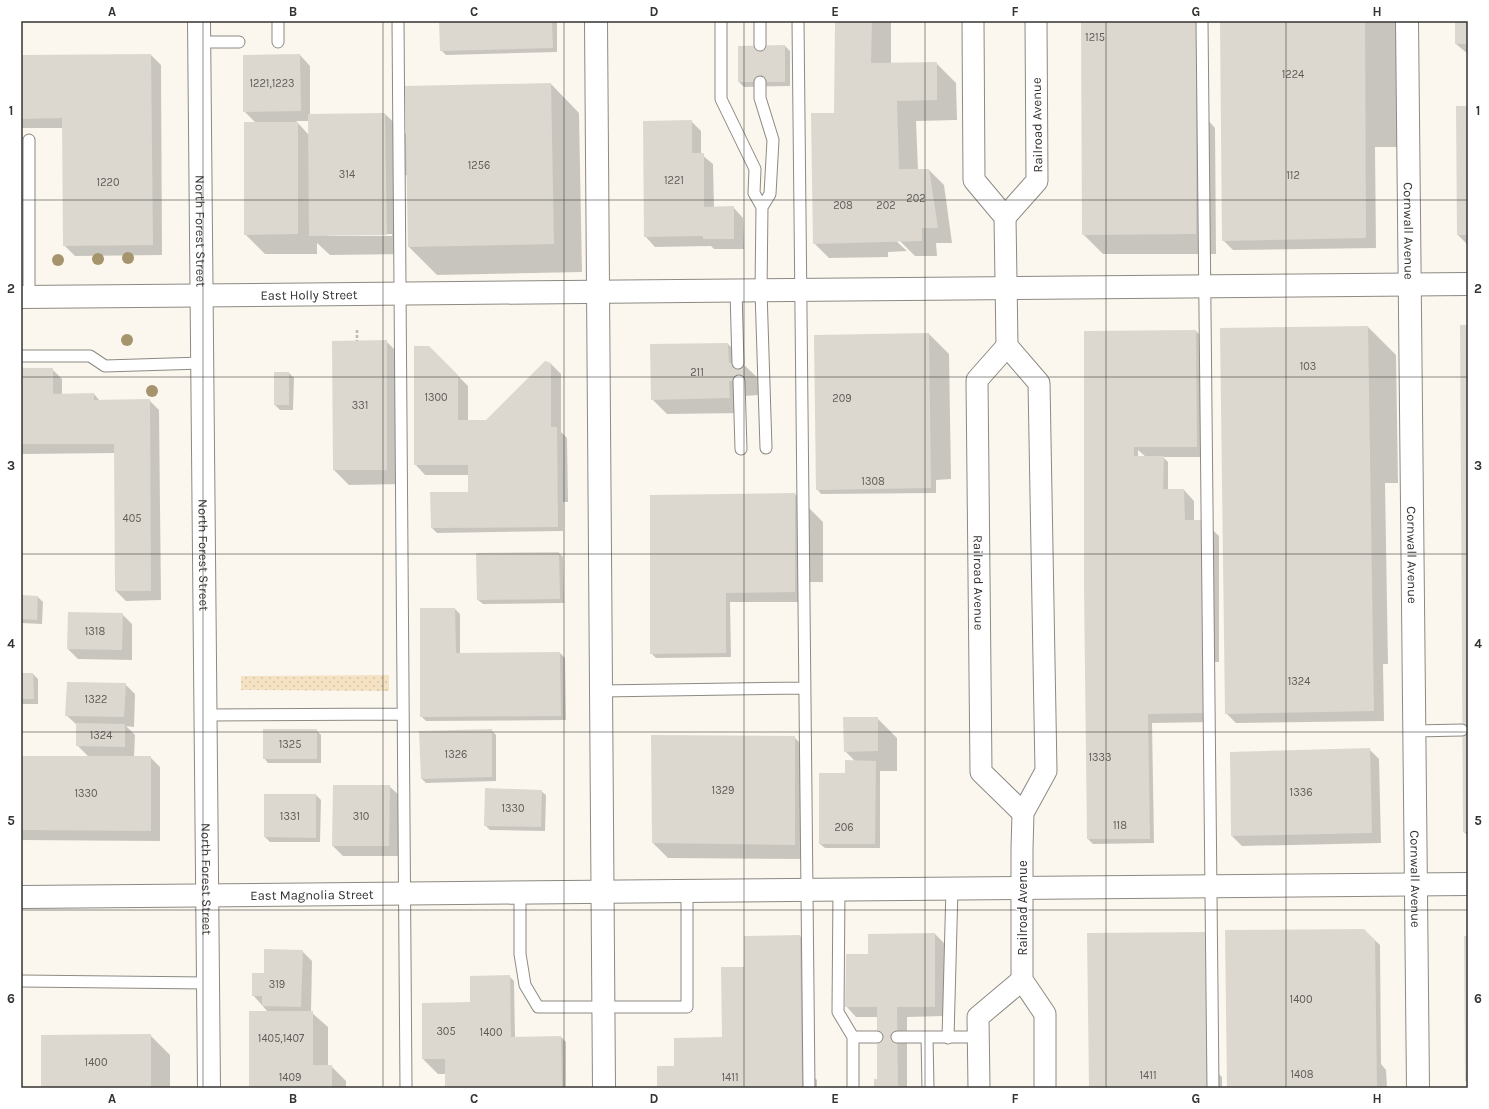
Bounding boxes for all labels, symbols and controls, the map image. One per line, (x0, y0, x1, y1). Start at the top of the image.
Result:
text: A (108, 4, 116, 19)
text: B (289, 4, 297, 19)
text: C (470, 4, 478, 19)
text: D (650, 4, 659, 19)
text: E (831, 4, 839, 19)
text: F (1011, 4, 1019, 19)
text: G (1192, 4, 1200, 19)
text: H (1372, 4, 1382, 19)
house number: 1215 (1085, 31, 1105, 44)
house number: 1224 (1282, 68, 1304, 81)
house number: 1221,1223 (249, 77, 295, 90)
street label: Railroad Avenue (1029, 77, 1045, 173)
text: 1 (9, 103, 13, 118)
text: 1 (1476, 103, 1480, 118)
house number: 1256 (468, 159, 490, 172)
house number: 314 (339, 168, 355, 181)
house number: 112 (1286, 169, 1300, 182)
house number: 1221 (664, 174, 684, 187)
street label: North Forest Street (193, 175, 209, 287)
house number: 1220 (97, 176, 119, 189)
street label: Cornwall Avenue (1401, 182, 1417, 280)
house number: 202 (906, 192, 926, 205)
house number: 208 (833, 199, 853, 212)
house number: 202 (876, 199, 896, 212)
text: 2 (7, 281, 15, 296)
text: 2 (1474, 281, 1482, 296)
street label: East Holly Street (260, 286, 358, 302)
house number: 103 (1300, 360, 1316, 373)
house number: 211 (690, 366, 704, 379)
house number: 1300 (424, 391, 448, 404)
house number: 209 (832, 392, 852, 405)
house number: 331 (352, 399, 368, 412)
text: 3 (7, 458, 15, 473)
text: 3 (1474, 458, 1482, 473)
house number: 1308 (861, 475, 885, 488)
street label: North Forest Street (196, 499, 212, 611)
street label: Cornwall Avenue (1405, 506, 1421, 604)
house number: 405 (123, 512, 141, 525)
street label: Railroad Avenue (971, 535, 987, 631)
house number: 1318 (85, 625, 106, 638)
text: 4 (7, 636, 15, 651)
text: 4 (1474, 636, 1482, 651)
house number: 1324 (1288, 675, 1310, 688)
house number: 1322 (85, 693, 107, 706)
house number: 1324 (90, 729, 112, 742)
house number: 1325 (279, 738, 301, 751)
house number: 1326 (445, 748, 467, 761)
house number: 1333 (1088, 751, 1112, 764)
house number: 1329 (712, 784, 734, 797)
house number: 1336 (1290, 786, 1312, 799)
house number: 1330 (74, 787, 98, 800)
house number: 1330 (501, 802, 525, 815)
house number: 1331 (280, 810, 300, 823)
house number: 310 (353, 810, 369, 823)
text: 5 (7, 813, 15, 828)
text: 5 (1474, 813, 1482, 828)
house number: 118 (1113, 819, 1127, 832)
house number: 206 (834, 821, 854, 834)
street label: North Forest Street (199, 823, 215, 935)
street label: Cornwall Avenue (1408, 830, 1424, 928)
street label: Railroad Avenue (1015, 860, 1030, 956)
street label: East Magnolia Street (250, 886, 374, 902)
house number: 319 (269, 978, 285, 991)
text: 6 (7, 991, 15, 1006)
text: 6 (1474, 991, 1482, 1006)
house number: 1400 (1290, 993, 1312, 1006)
house number: 305 (436, 1025, 456, 1038)
house number: 1400 (480, 1026, 502, 1039)
house number: 1405,1407 (258, 1032, 304, 1045)
house number: 1400 (85, 1056, 107, 1069)
house number: 1408 (1290, 1068, 1314, 1081)
house number: 1411 (1139, 1069, 1157, 1082)
house number: 1409 (279, 1071, 301, 1084)
house number: 1411 (721, 1071, 739, 1084)
text: A (108, 1091, 116, 1106)
text: B (289, 1091, 297, 1106)
text: C (470, 1091, 478, 1106)
text: D (650, 1091, 659, 1106)
text: E (831, 1091, 839, 1106)
text: F (1011, 1091, 1019, 1106)
text: G (1192, 1091, 1200, 1106)
text: H (1372, 1091, 1382, 1106)

